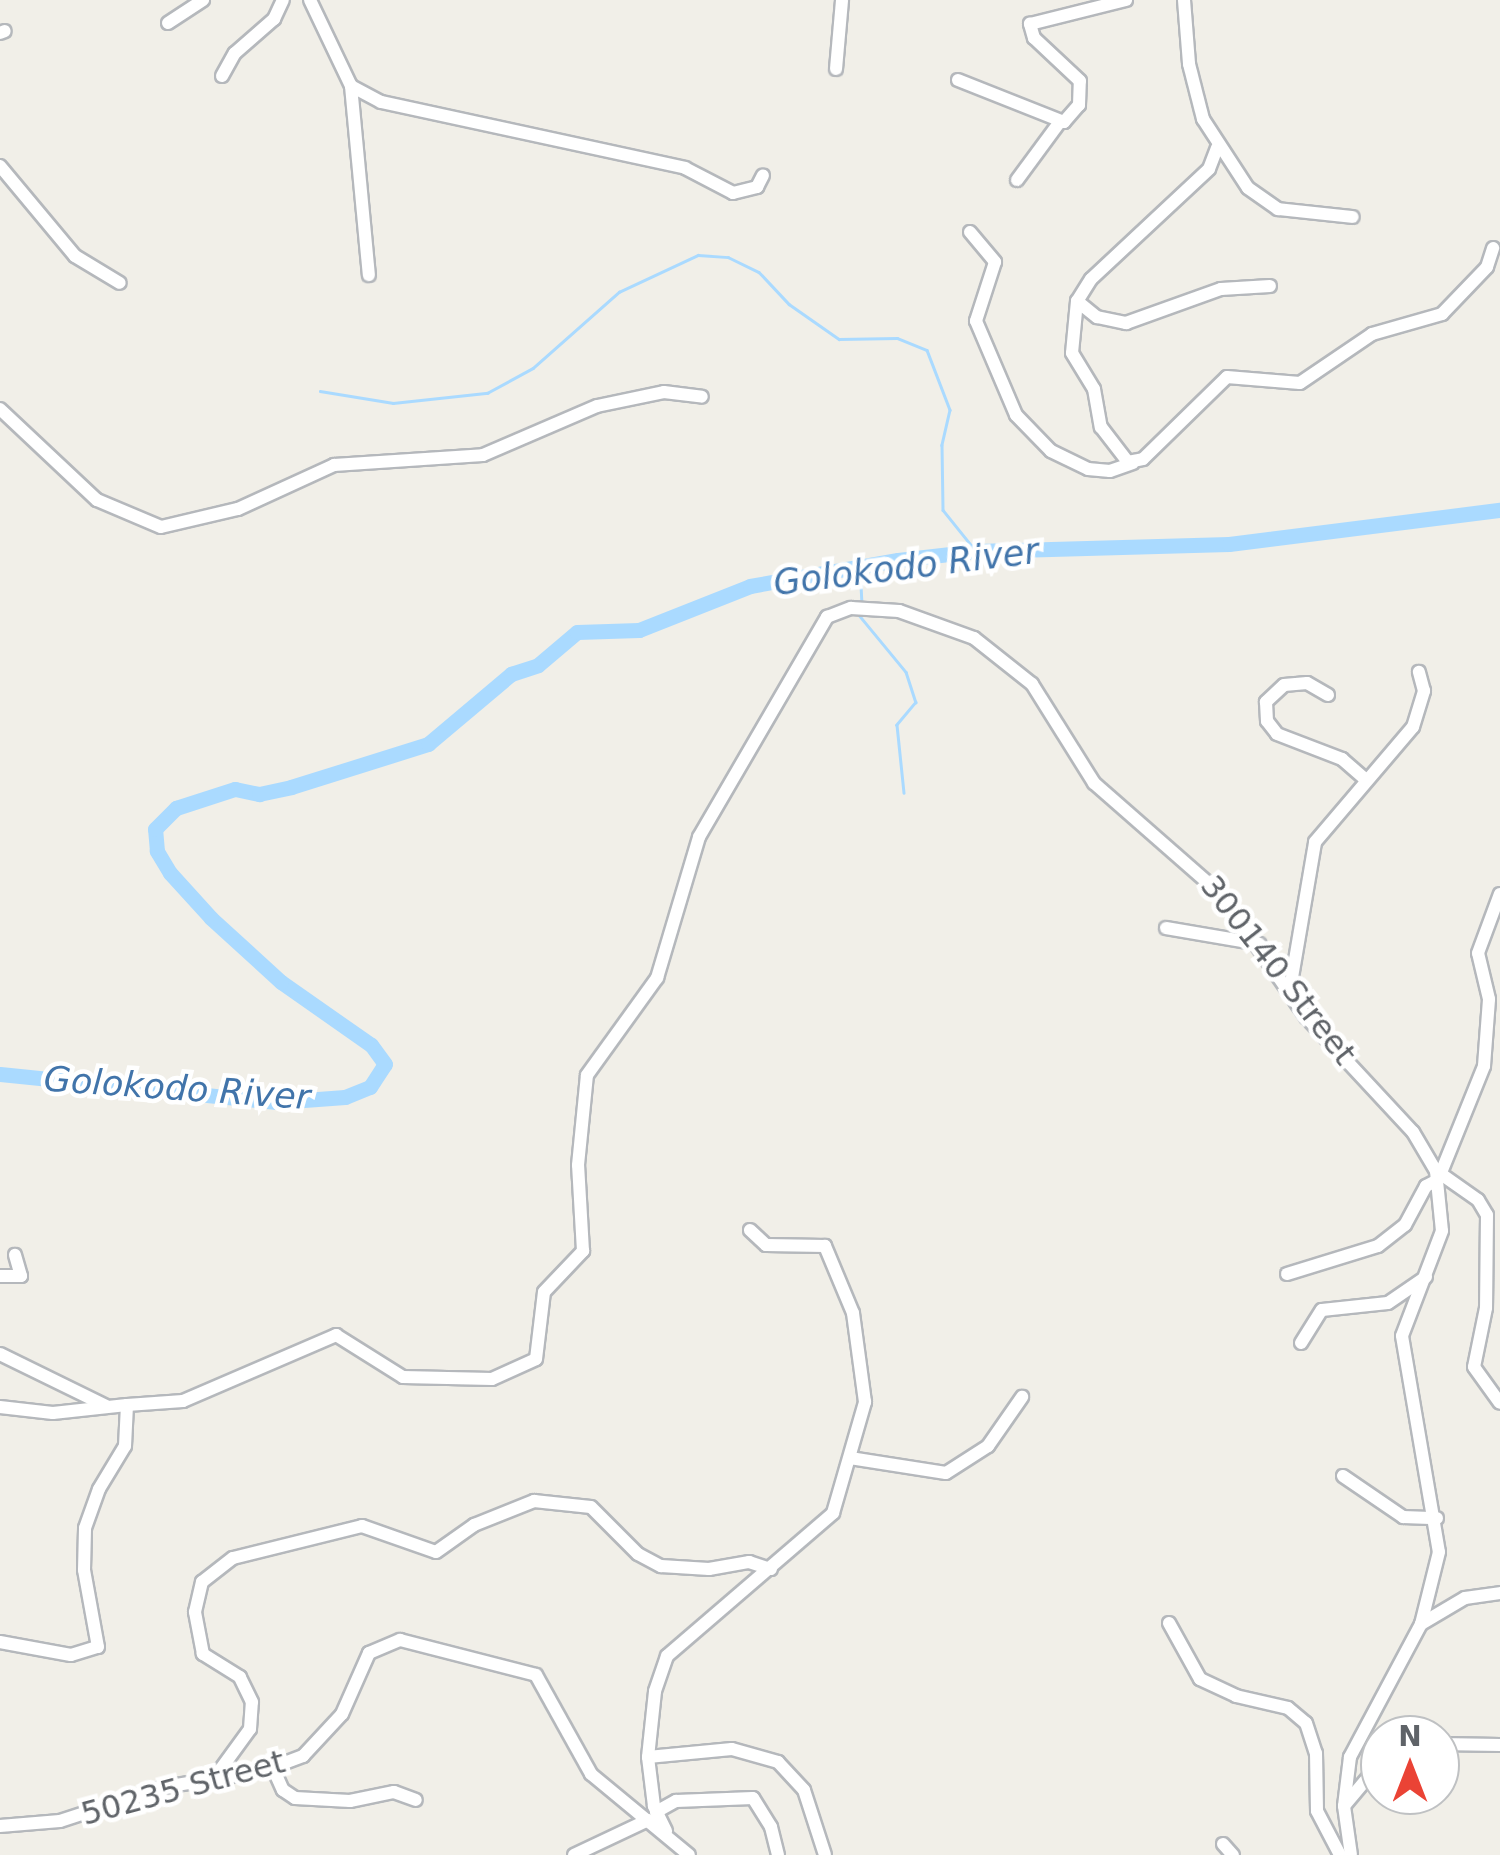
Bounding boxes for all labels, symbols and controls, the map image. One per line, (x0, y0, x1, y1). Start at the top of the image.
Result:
water label: Golokodo River (771, 530, 1041, 604)
street label: 300140 Street (1192, 868, 1364, 1072)
water label: Golokodo River (42, 1058, 312, 1118)
north arrow (1360, 1715, 1460, 1815)
text: N (1398, 1720, 1422, 1753)
street label: 50235 Street (77, 1742, 289, 1834)

